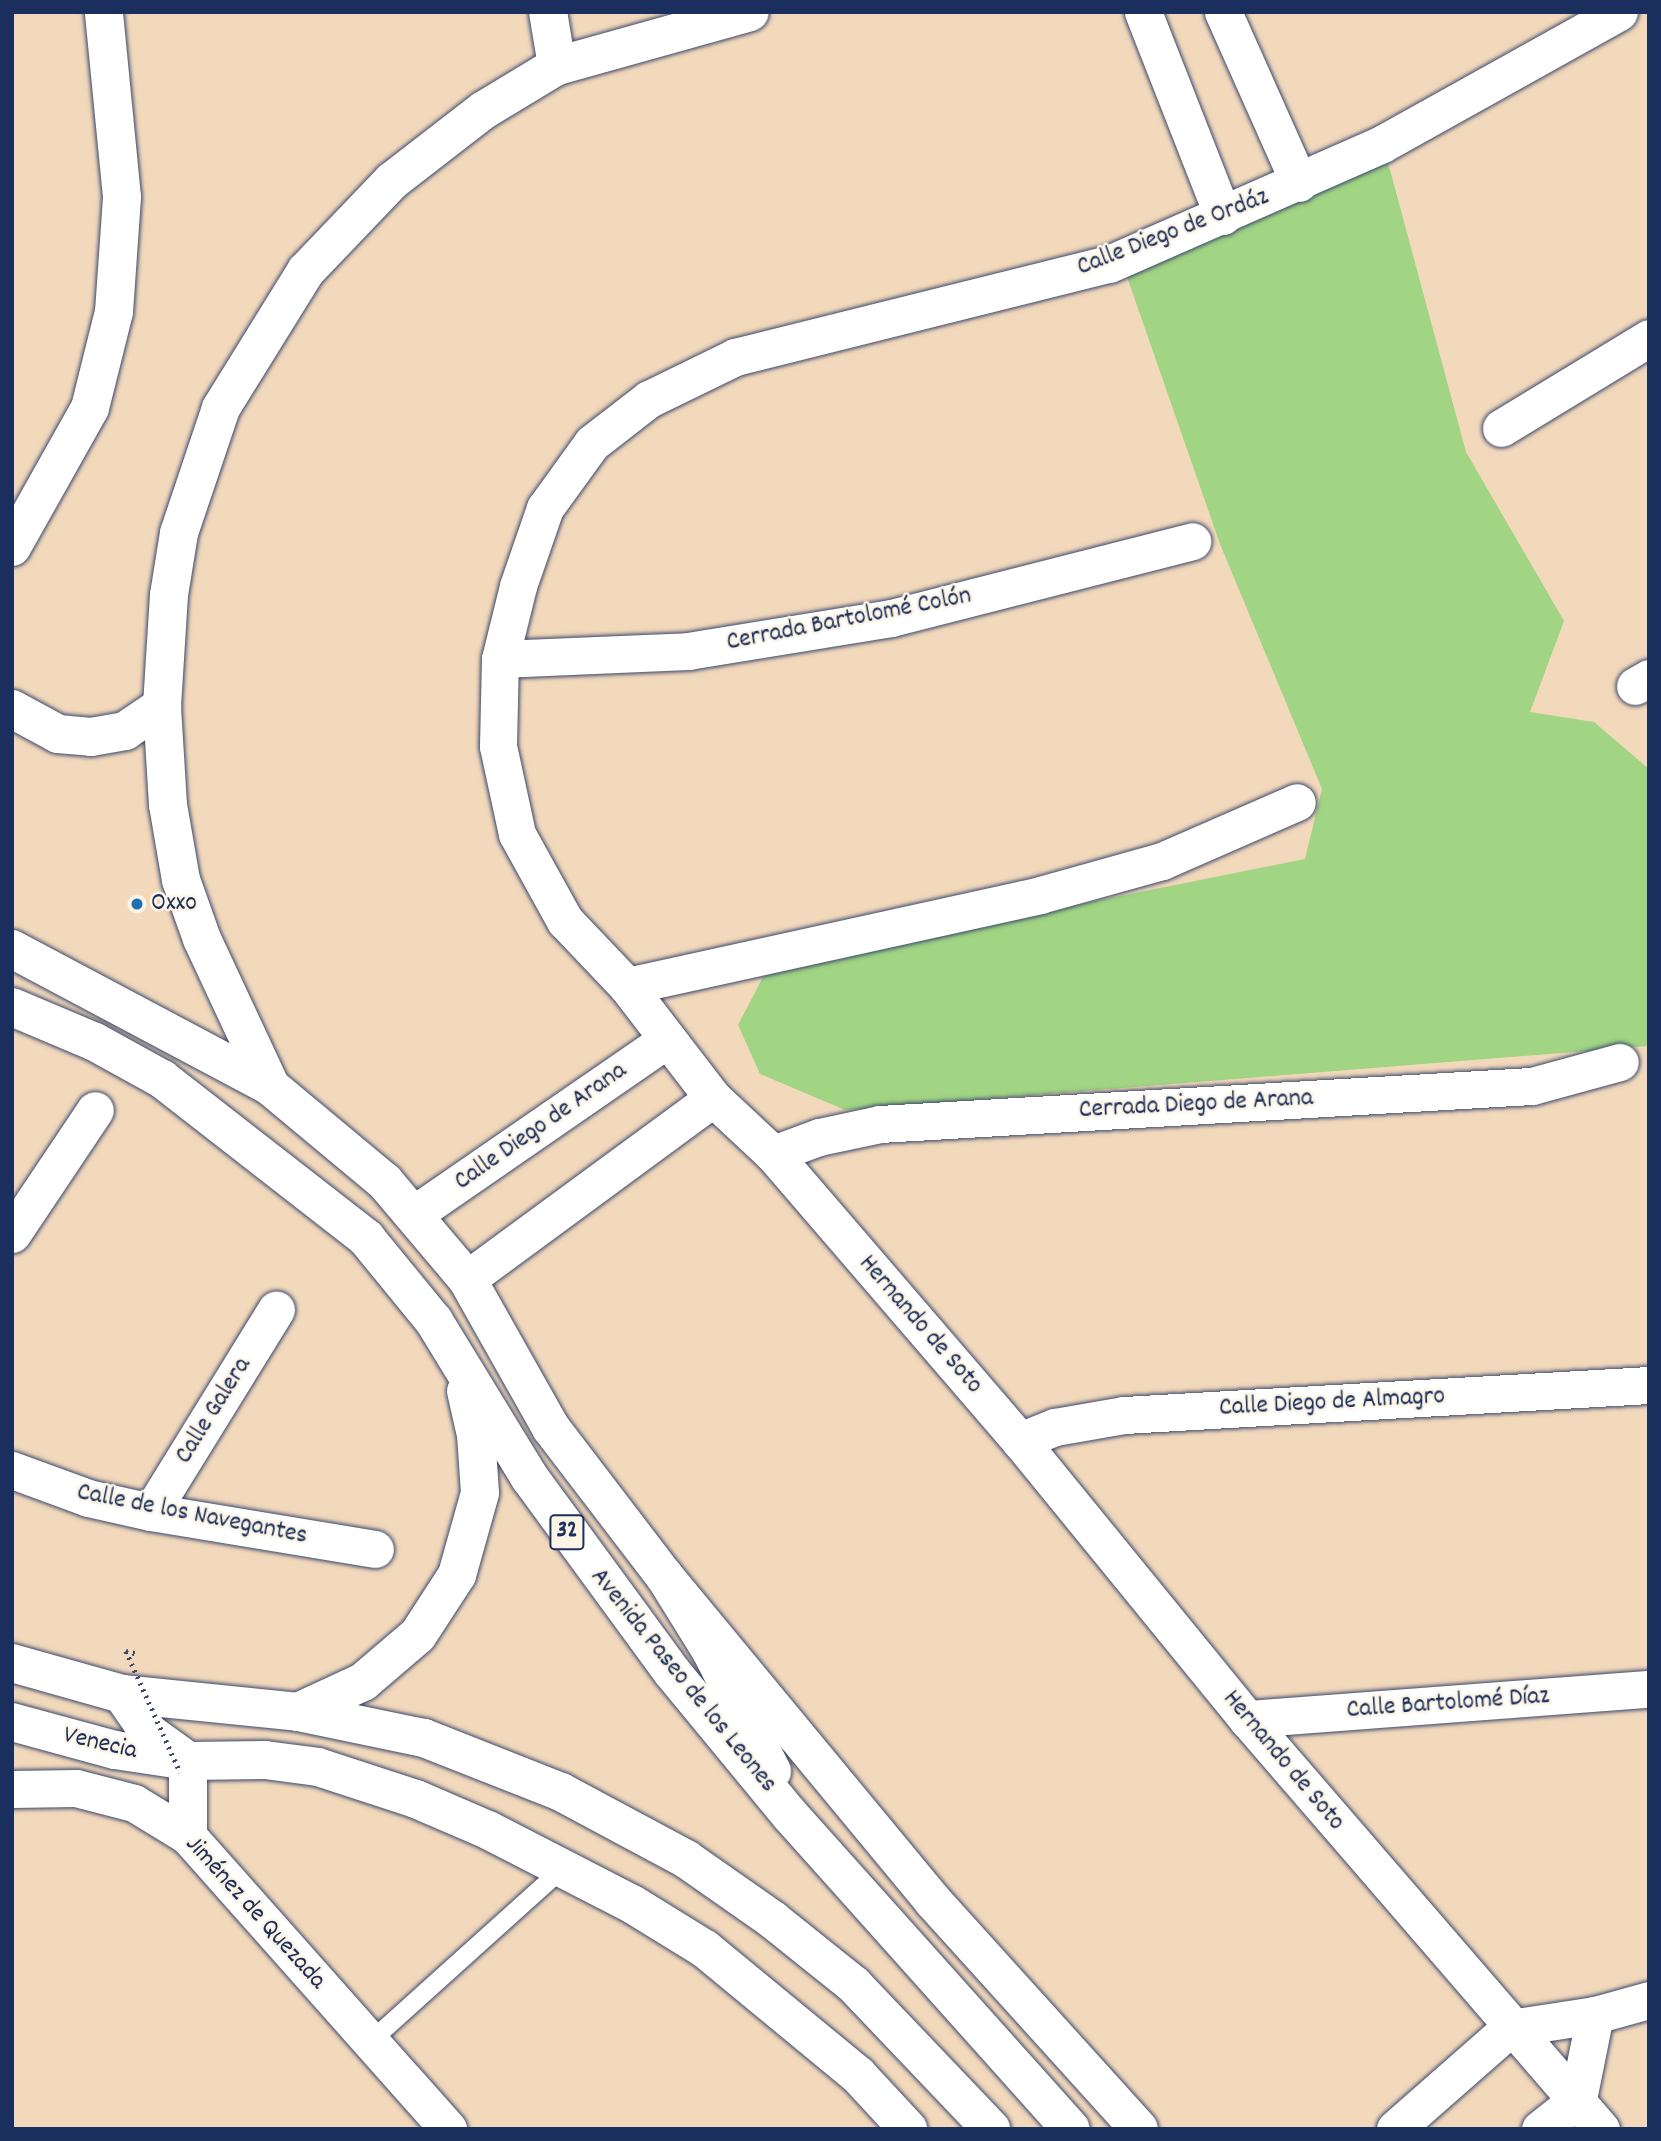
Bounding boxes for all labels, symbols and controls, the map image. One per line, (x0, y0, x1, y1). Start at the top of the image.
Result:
street label: Calle Diego de Ordáz (1073, 182, 1273, 284)
street label: Cerrada Bartolomé Colón (724, 581, 974, 659)
place label: Oxxo (151, 888, 197, 920)
marker: Oxxo (129, 896, 145, 912)
street label: Calle Diego de Arana (449, 1056, 633, 1198)
street label: Cerrada Diego de Arana (1078, 1083, 1314, 1127)
street label: Hernando de Soto (851, 1249, 989, 1401)
street label: Calle Galera (169, 1352, 259, 1470)
street label: Calle Diego de Almagro (1218, 1382, 1446, 1424)
street label: Calle de los Navegantes (74, 1477, 310, 1553)
road number: 32 (548, 1512, 586, 1552)
street label: Avenida Paseo de los Leones (583, 1562, 783, 1800)
street label: Calle Bartolomé Díaz (1346, 1681, 1550, 1727)
street label: Hernando de Soto (1215, 1684, 1351, 1838)
street label: Venecia (60, 1720, 140, 1768)
street label: Jiménez de Quezada (178, 1830, 332, 1996)

